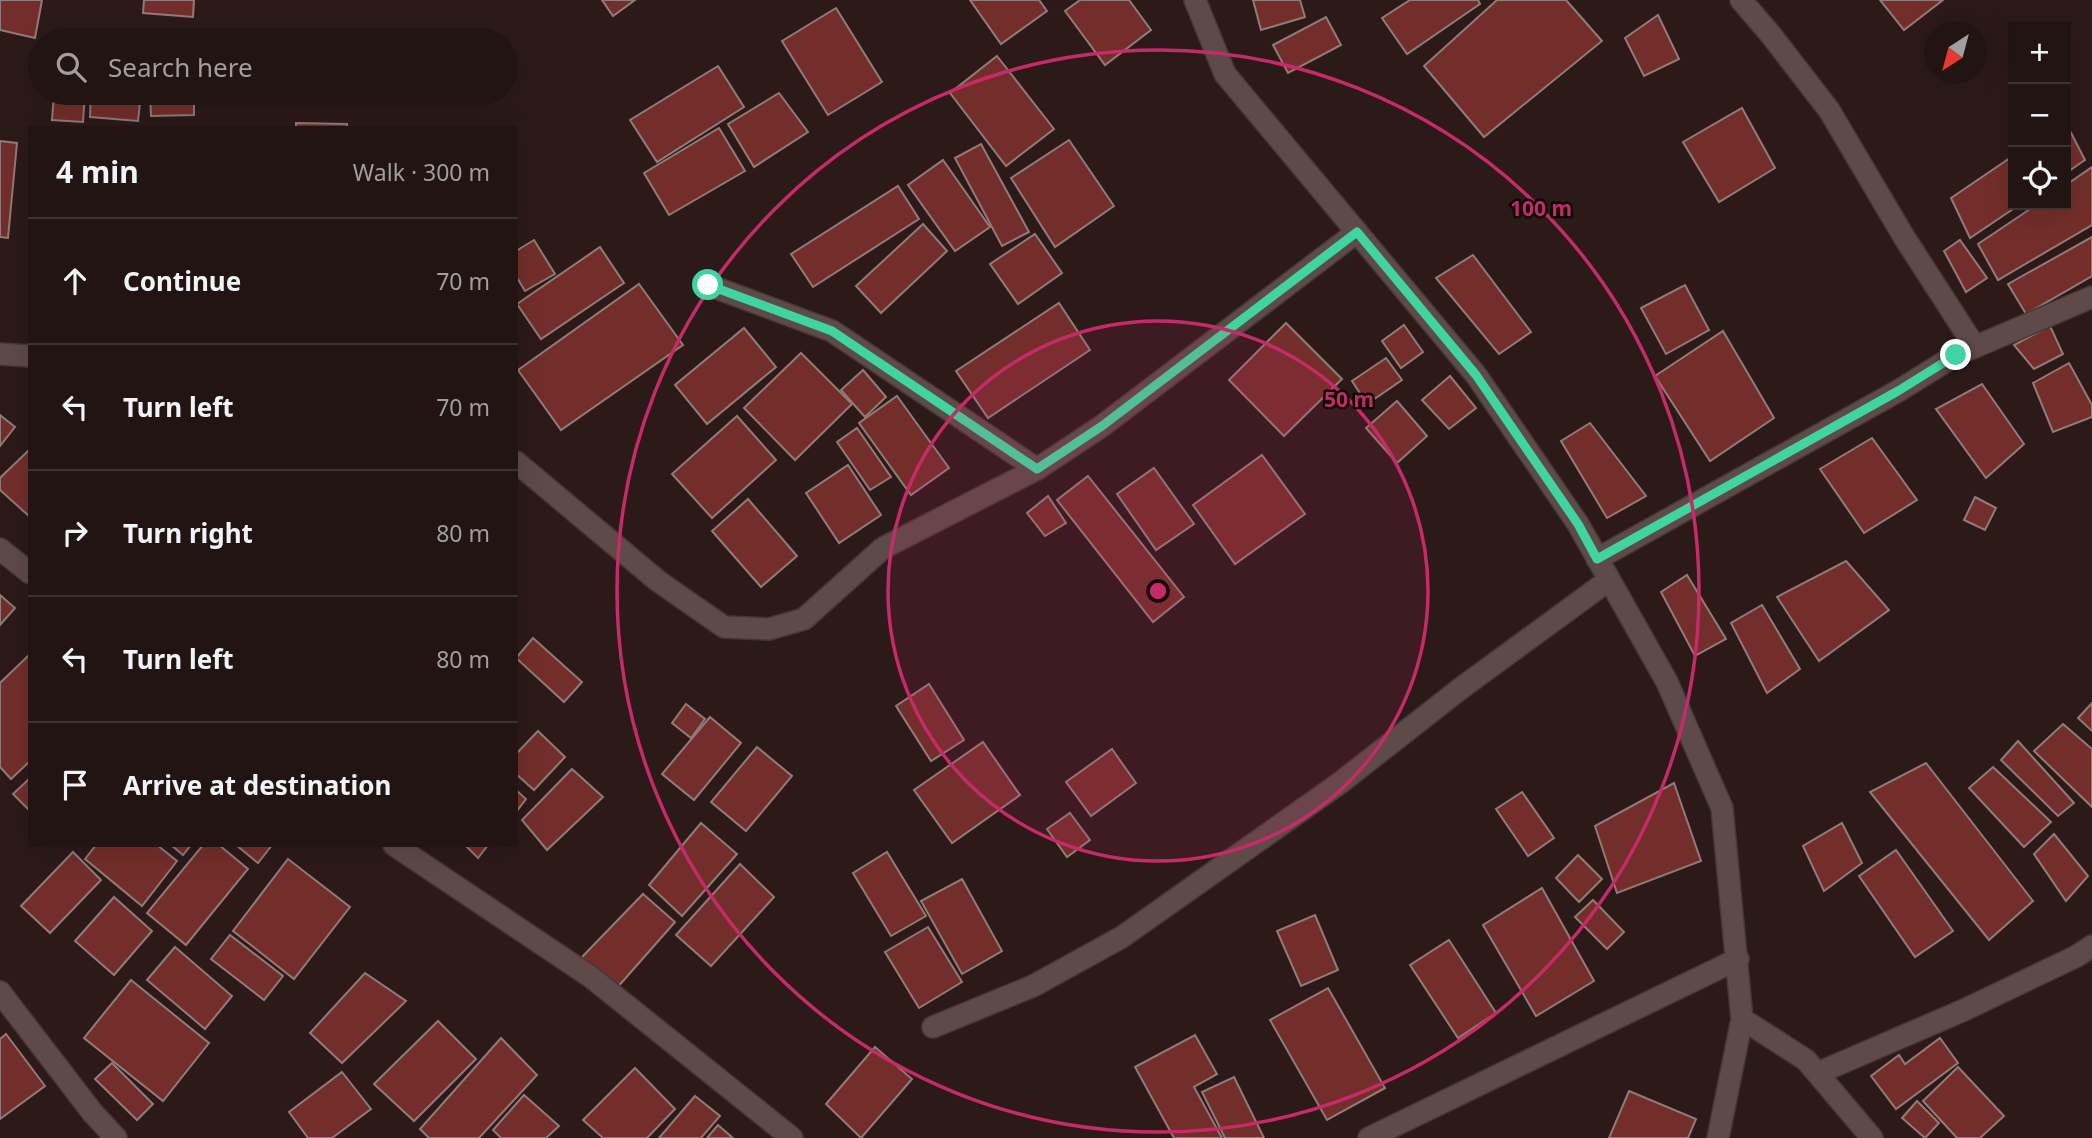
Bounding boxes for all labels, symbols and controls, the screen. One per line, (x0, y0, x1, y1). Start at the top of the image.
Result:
north arrow (1924, 21, 1987, 84)
map controls (2008, 21, 2071, 210)
button: + (2008, 21, 2071, 84)
search box (28, 28, 518, 105)
icon: search (52, 48, 90, 86)
text: Search here (108, 49, 253, 85)
button: − (2008, 84, 2071, 147)
button: locate (2008, 147, 2071, 210)
text: 4 min (56, 151, 139, 192)
text: Walk · 300 m (353, 156, 490, 188)
text: 100 m (1510, 194, 1572, 222)
icon: ahead (56, 262, 94, 300)
text: Continue (123, 263, 241, 299)
text: 70 m (436, 265, 490, 297)
route start (692, 269, 723, 300)
route end (1940, 339, 1971, 370)
text: 50 m (1324, 385, 1374, 413)
icon: left (56, 388, 94, 426)
text: Turn left (123, 389, 234, 425)
text: 70 m (436, 391, 490, 423)
icon: right (56, 514, 94, 552)
text: Turn right (123, 515, 253, 551)
text: 80 m (436, 517, 490, 549)
centre of rings (1146, 579, 1170, 603)
icon: left (56, 640, 94, 678)
text: Turn left (123, 641, 234, 677)
text: 80 m (436, 643, 490, 675)
icon: arrive (56, 766, 94, 804)
text: Arrive at destination (123, 767, 392, 803)

